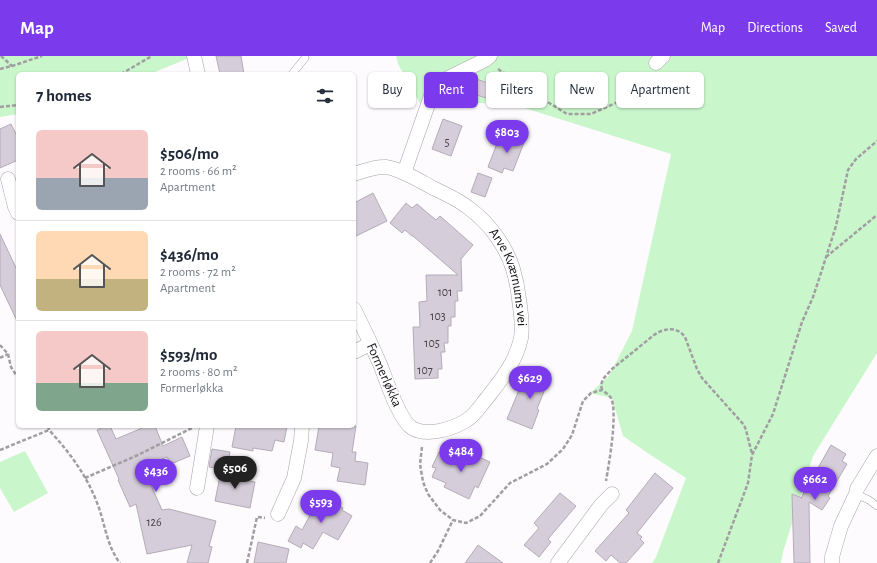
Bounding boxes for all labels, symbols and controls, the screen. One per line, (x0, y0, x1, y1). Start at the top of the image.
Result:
text: Map (20, 19, 54, 38)
text: Map (701, 21, 725, 35)
text: Directions (747, 21, 803, 35)
text: Saved (825, 21, 857, 35)
chip: Buy (368, 72, 416, 108)
chip: Rent (424, 72, 478, 108)
chip: Filters (486, 72, 547, 108)
chip: New (555, 72, 608, 108)
chip: Apartment (616, 72, 704, 108)
icon: filters (314, 85, 336, 107)
text: 7 homes (36, 87, 92, 104)
pin: $803 (483, 120, 531, 154)
text: $803 (495, 126, 519, 139)
house number: 5 (444, 136, 450, 148)
text: $506/mo (160, 145, 219, 162)
icon: home (68, 146, 116, 194)
text: 2 rooms · 66 m² (160, 165, 237, 178)
text: Apartment (160, 181, 215, 194)
street label: Arve Kværnums vei (486, 226, 529, 326)
text: $436/mo (160, 246, 219, 263)
icon: home (68, 247, 116, 295)
text: 2 rooms · 72 m² (160, 266, 236, 279)
text: Apartment (160, 282, 215, 295)
house number: 101 (438, 286, 452, 298)
house number: 103 (430, 310, 446, 322)
house number: 105 (424, 337, 440, 349)
street label: Formerløkka (364, 341, 405, 410)
text: $593/mo (160, 346, 217, 363)
icon: home (68, 347, 116, 395)
house number: 107 (417, 364, 433, 376)
text: 2 rooms · 80 m² (160, 366, 237, 379)
pin: $629 (506, 366, 554, 400)
text: $629 (518, 372, 542, 385)
text: Formerløkka (160, 382, 223, 395)
pin: $484 (437, 439, 485, 473)
text: $484 (448, 445, 474, 458)
pin: $506 (211, 456, 259, 490)
pin: $436 (132, 459, 180, 493)
text: $506 (223, 462, 247, 475)
text: $436 (144, 465, 168, 478)
pin: $662 (791, 467, 839, 501)
text: $662 (803, 473, 827, 486)
pin: $593 (297, 490, 345, 524)
text: $593 (309, 496, 333, 509)
house number: 126 (146, 516, 162, 528)

